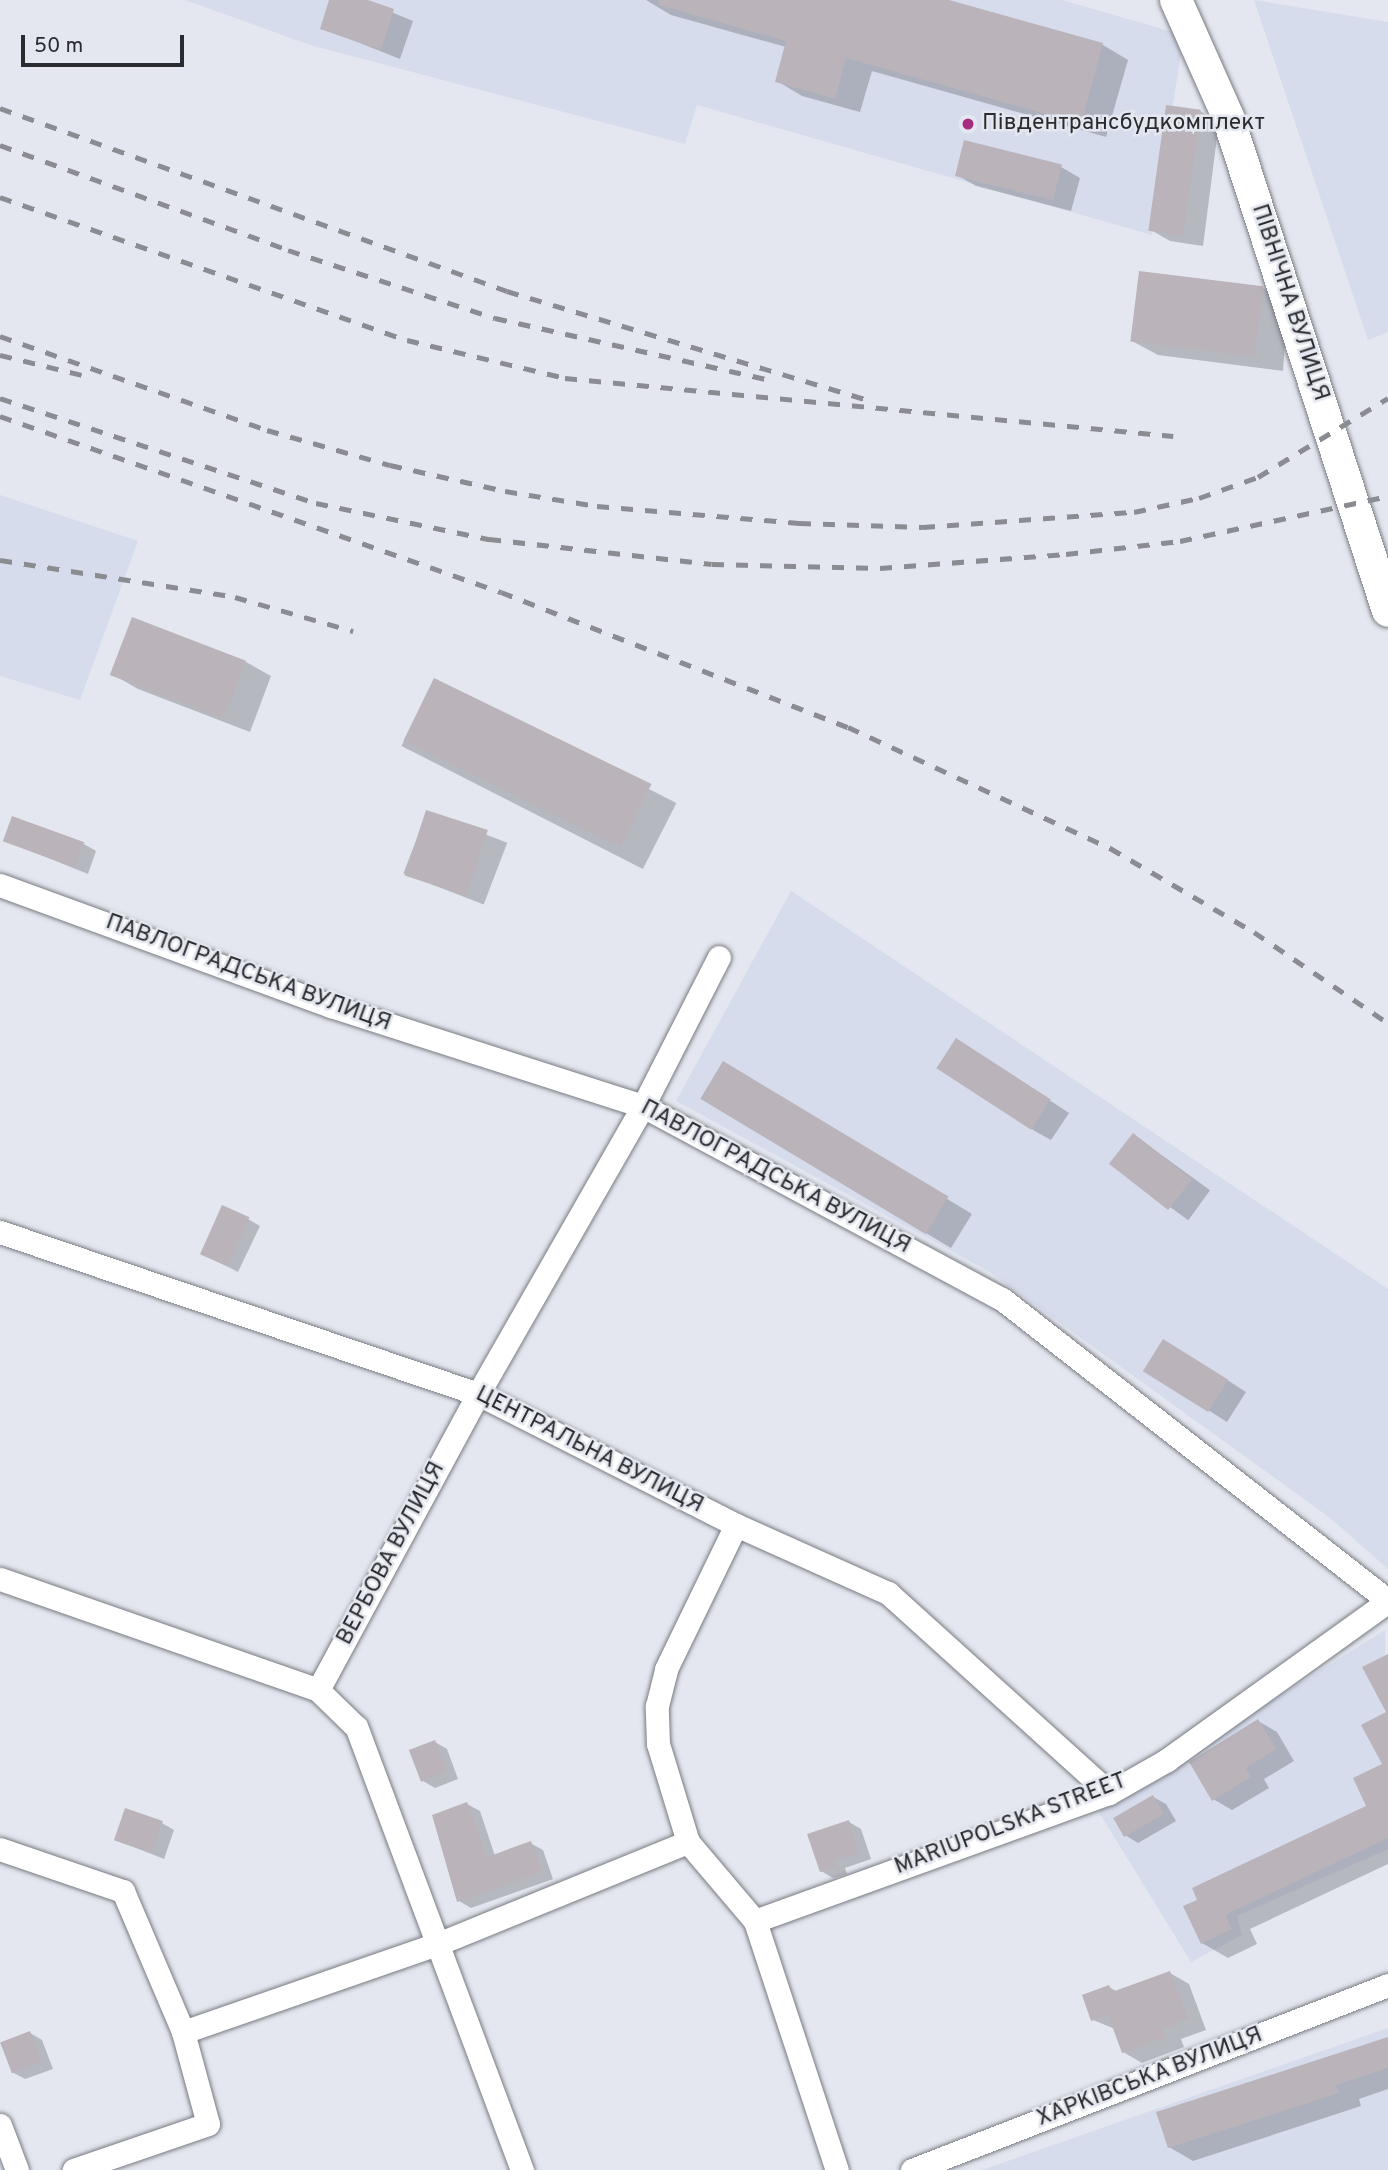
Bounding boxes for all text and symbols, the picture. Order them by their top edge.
scale bar [24,21,187,65]
text: 50 m [34,33,83,60]
place label: Південтрансбудкомплект [982,110,1265,138]
marker: Південтрансбудкомплект [960,116,976,132]
street label: ПІВНІЧНА ВУЛИЦЯ [1244,201,1334,405]
street label: ПАВЛОГРАДСЬКА ВУЛИЦЯ [101,909,395,1039]
street label: ПАВЛОГРАДСЬКА ВУЛИЦЯ [635,1095,915,1261]
street label: ЦЕНТРАЛЬНА ВУЛИЦЯ [470,1381,708,1521]
street label: ВЕРБОВА ВУЛИЦЯ [332,1457,452,1651]
street label: MARIUPOLSKA STREET [891,1768,1131,1882]
street label: ХАРКІВСЬКА ВУЛИЦЯ [1033,2022,1267,2134]

